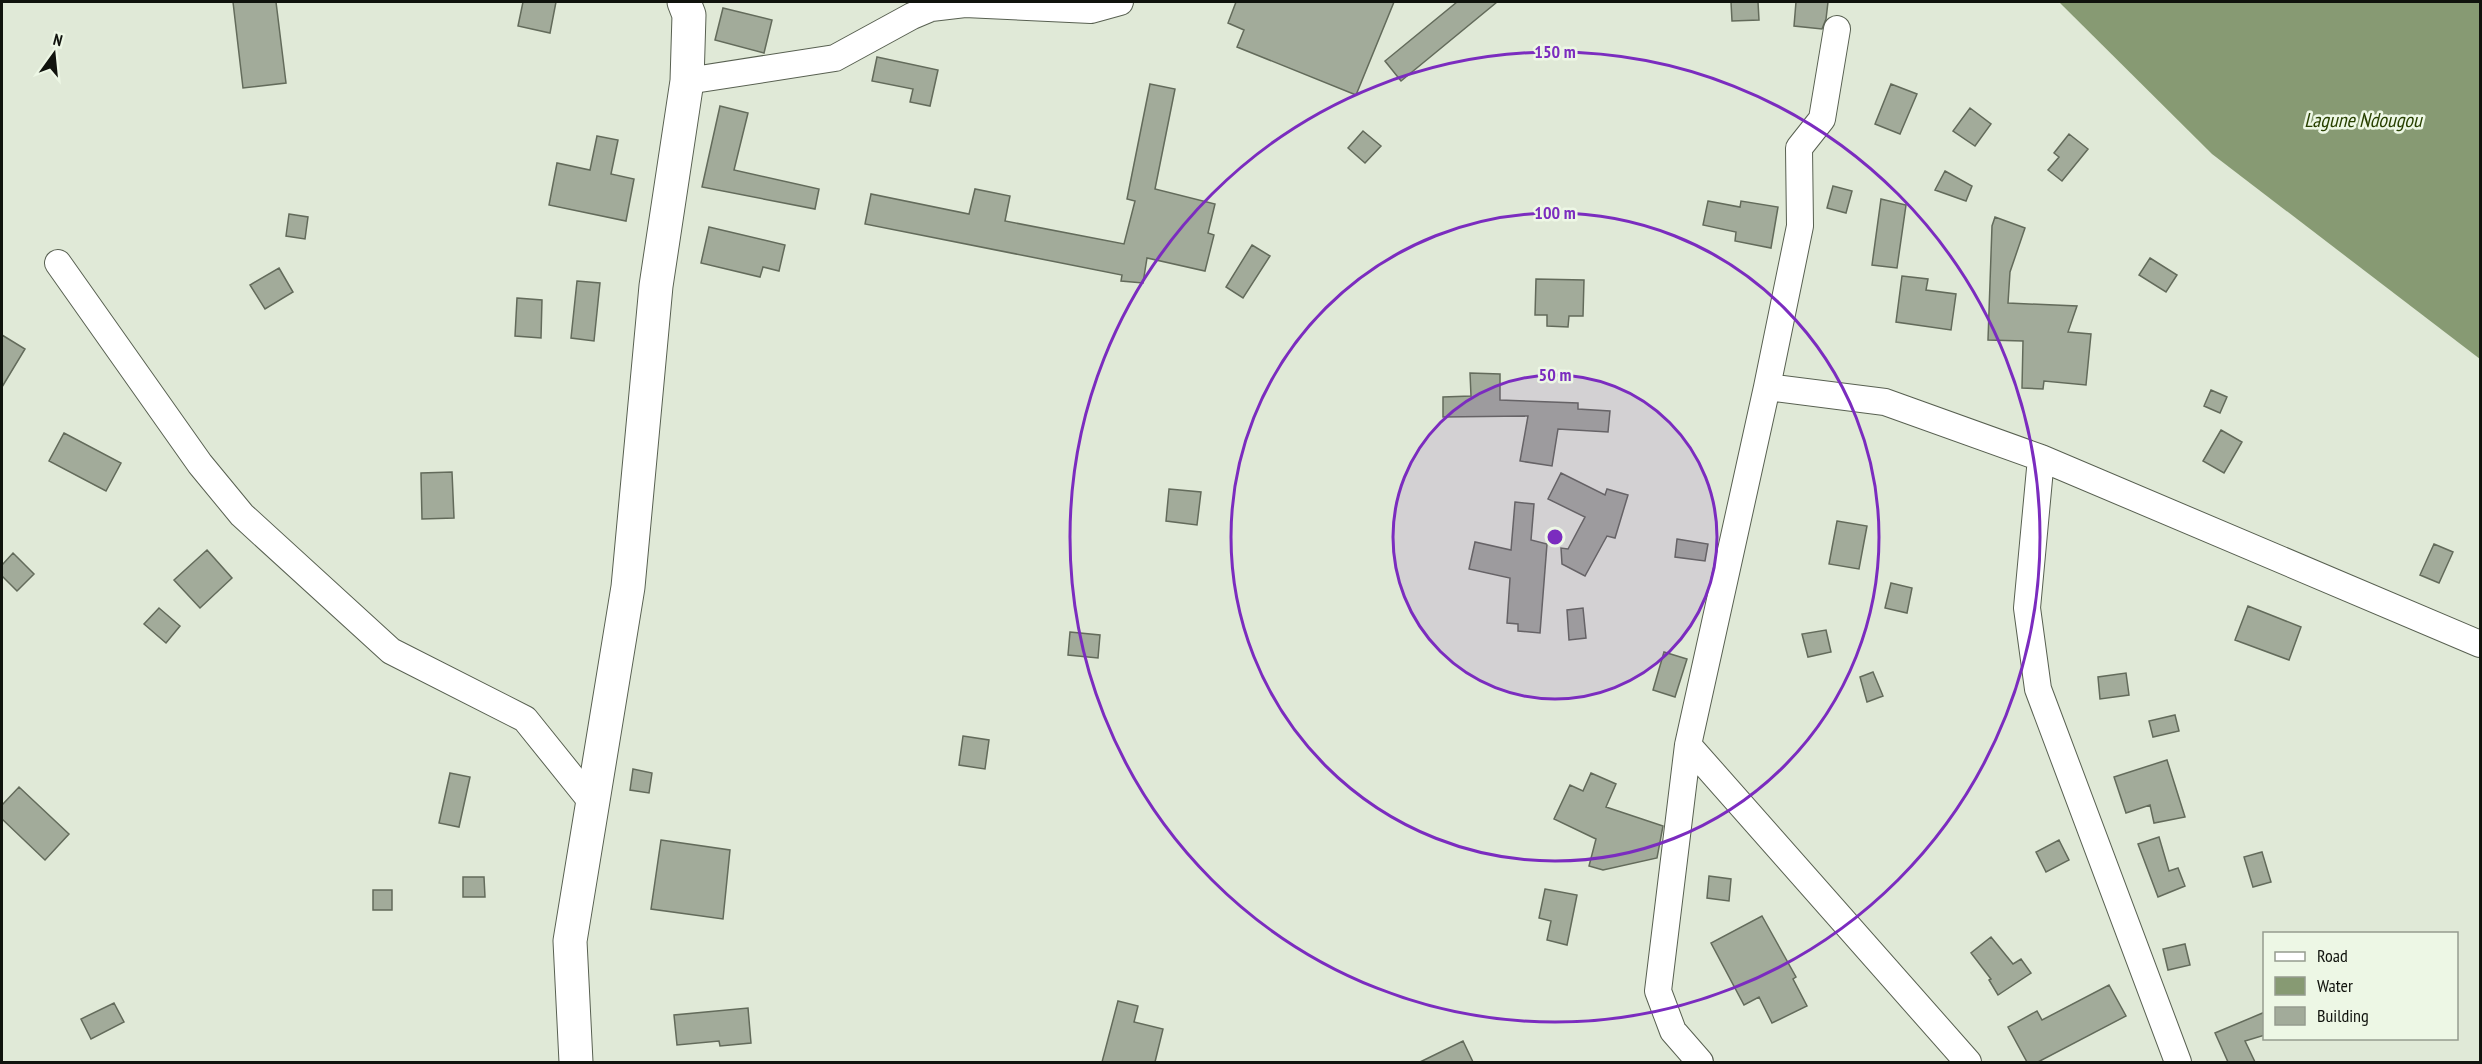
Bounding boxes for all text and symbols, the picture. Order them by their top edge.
north arrow [24,24,84,84]
text: N [51,29,65,50]
text: 150 m [1534,40,1576,63]
water label: Lagune Ndougou [2304,107,2423,133]
text: 100 m [1534,201,1576,224]
text: 50 m [1539,363,1571,386]
centre of rings [1545,527,1565,547]
legend [2263,932,2458,1040]
text: Road [2317,944,2348,967]
text: Water [2317,974,2353,997]
text: Building [2317,1004,2369,1027]

